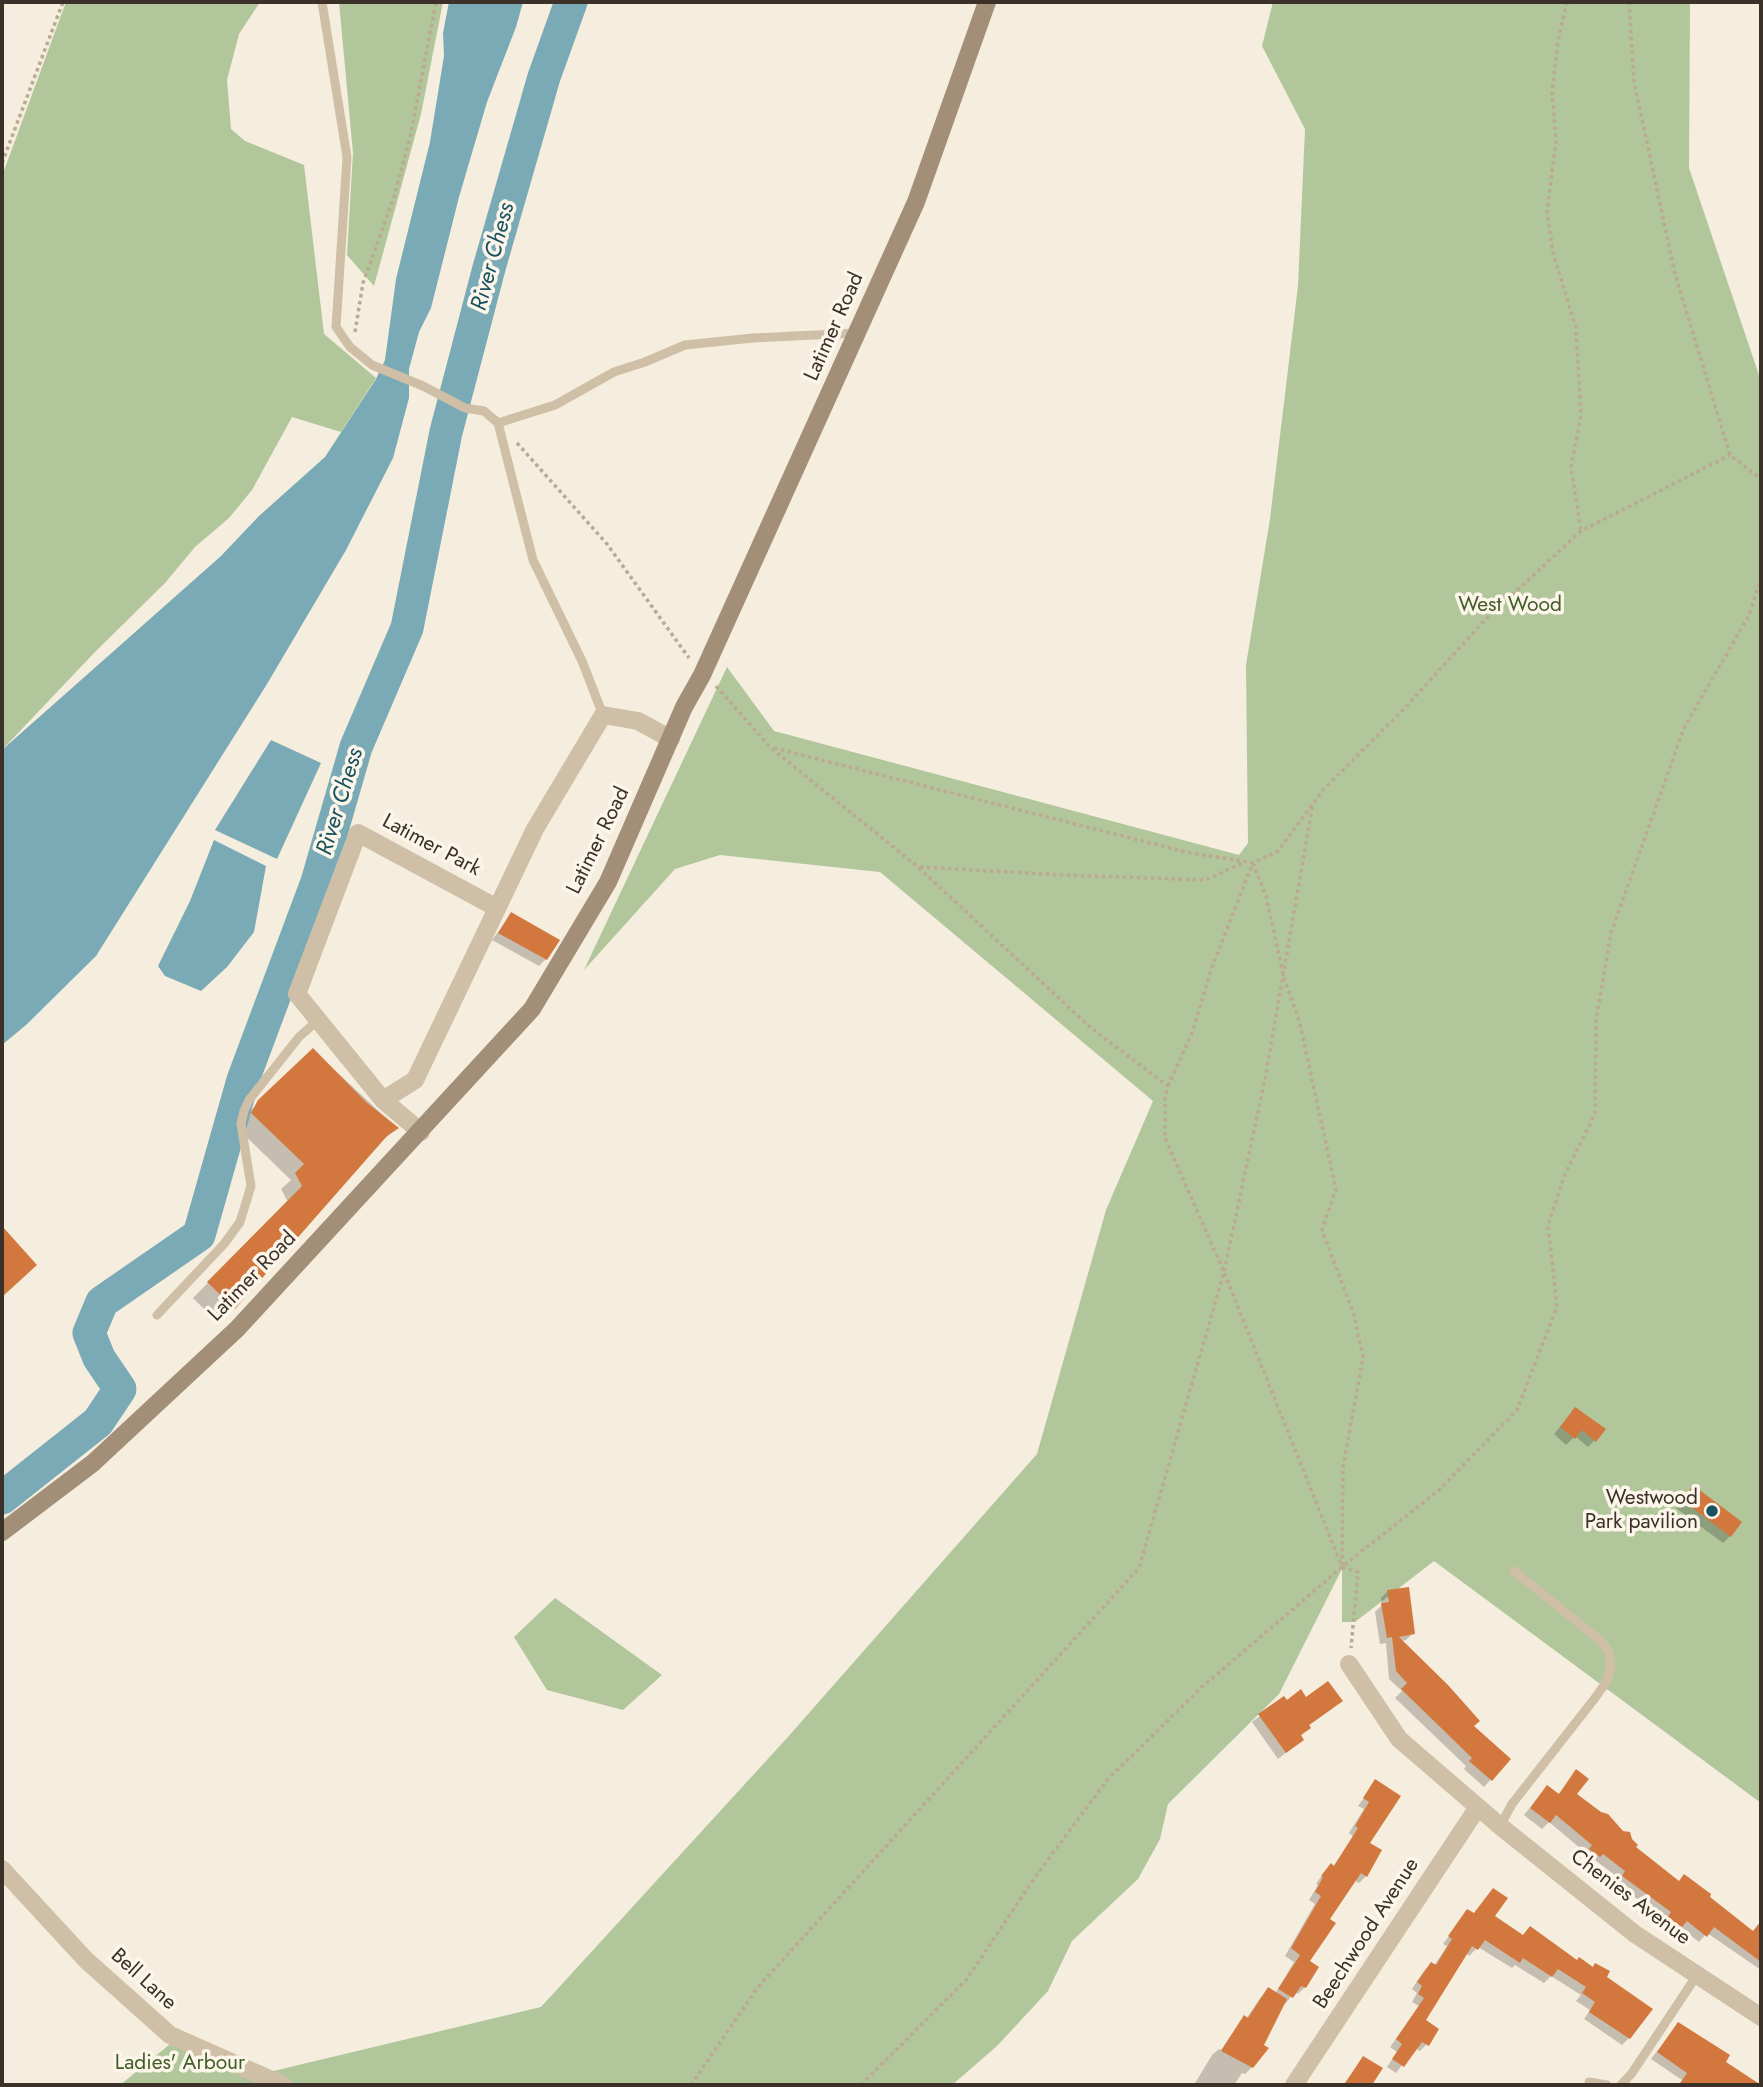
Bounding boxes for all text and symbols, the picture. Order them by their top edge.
water label: River Chess [466,200,522,314]
street label: Latimer Road [800,269,870,385]
park label: West Wood [1458,593,1562,619]
water label: River Chess [312,745,370,859]
street label: Latimer Road [562,783,636,899]
street label: Latimer Park [377,809,485,883]
street label: Latimer Road [204,1227,302,1327]
place label: Westwood Park pavilion [1585,1486,1698,1536]
marker: Westwood Park pavilion [1704,1503,1720,1519]
street label: Chenies Avenue [1565,1845,1695,1951]
street label: Beechwood Avenue [1309,1854,1425,2014]
street label: Bell Lane [105,1944,181,2016]
park label: Ladies' Arbour [115,2051,245,2077]

